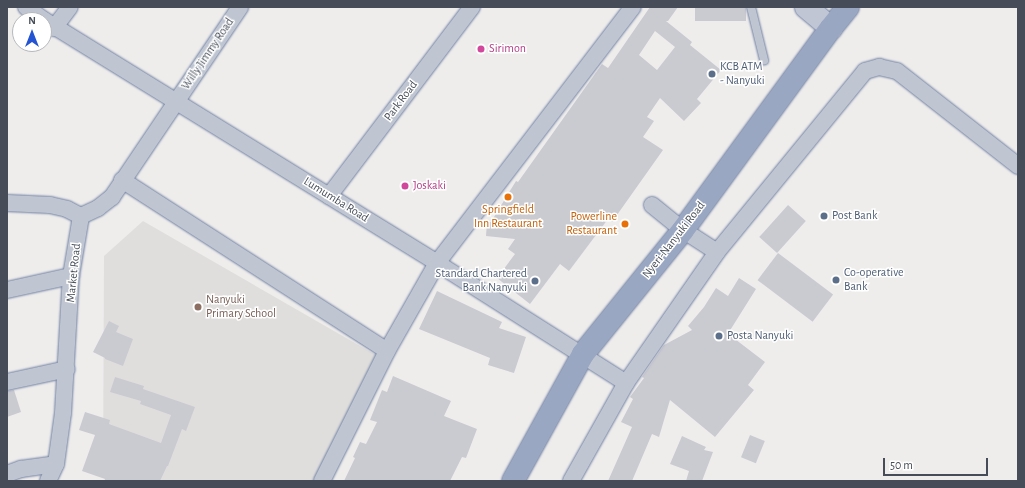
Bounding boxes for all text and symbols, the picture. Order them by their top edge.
north arrow [12,12,52,52]
text: N [28,15,36,26]
street label: Willy Jimmy Road [179,16,237,92]
place label: Sirimon [489,42,526,56]
marker: Sirimon [476,44,486,54]
place label: KCB ATM - Nanyuki [720,60,765,88]
marker: KCB ATM - Nanyuki [707,69,717,79]
street label: Park Road [381,78,421,124]
street label: Lumumba Road [301,174,371,226]
place label: Joskaki [413,179,446,193]
marker: Joskaki [400,181,410,191]
marker: Springfield Inn Restaurant [503,192,513,202]
street label: Nyeri-Nanyuki Road [640,199,708,281]
place label: Springfield Inn Restaurant [474,203,542,231]
place label: Post Bank [832,209,877,223]
place label: Powerline Restaurant [566,210,617,238]
marker: Post Bank [819,211,829,221]
marker: Powerline Restaurant [620,219,630,229]
street label: Market Road [64,243,84,303]
place label: Co-operative Bank [844,266,904,294]
place label: Standard Chartered Bank Nanyuki [436,267,527,295]
marker: Co-operative Bank [831,275,841,285]
marker: Standard Chartered Bank Nanyuki [530,276,540,286]
place label: Nanyuki Primary School [206,293,276,321]
marker: Nanyuki Primary School [193,302,203,312]
place label: Posta Nanyuki [727,329,793,343]
marker: Posta Nanyuki [714,331,724,341]
scale bar [885,450,990,476]
text: 50 m [890,459,913,471]

